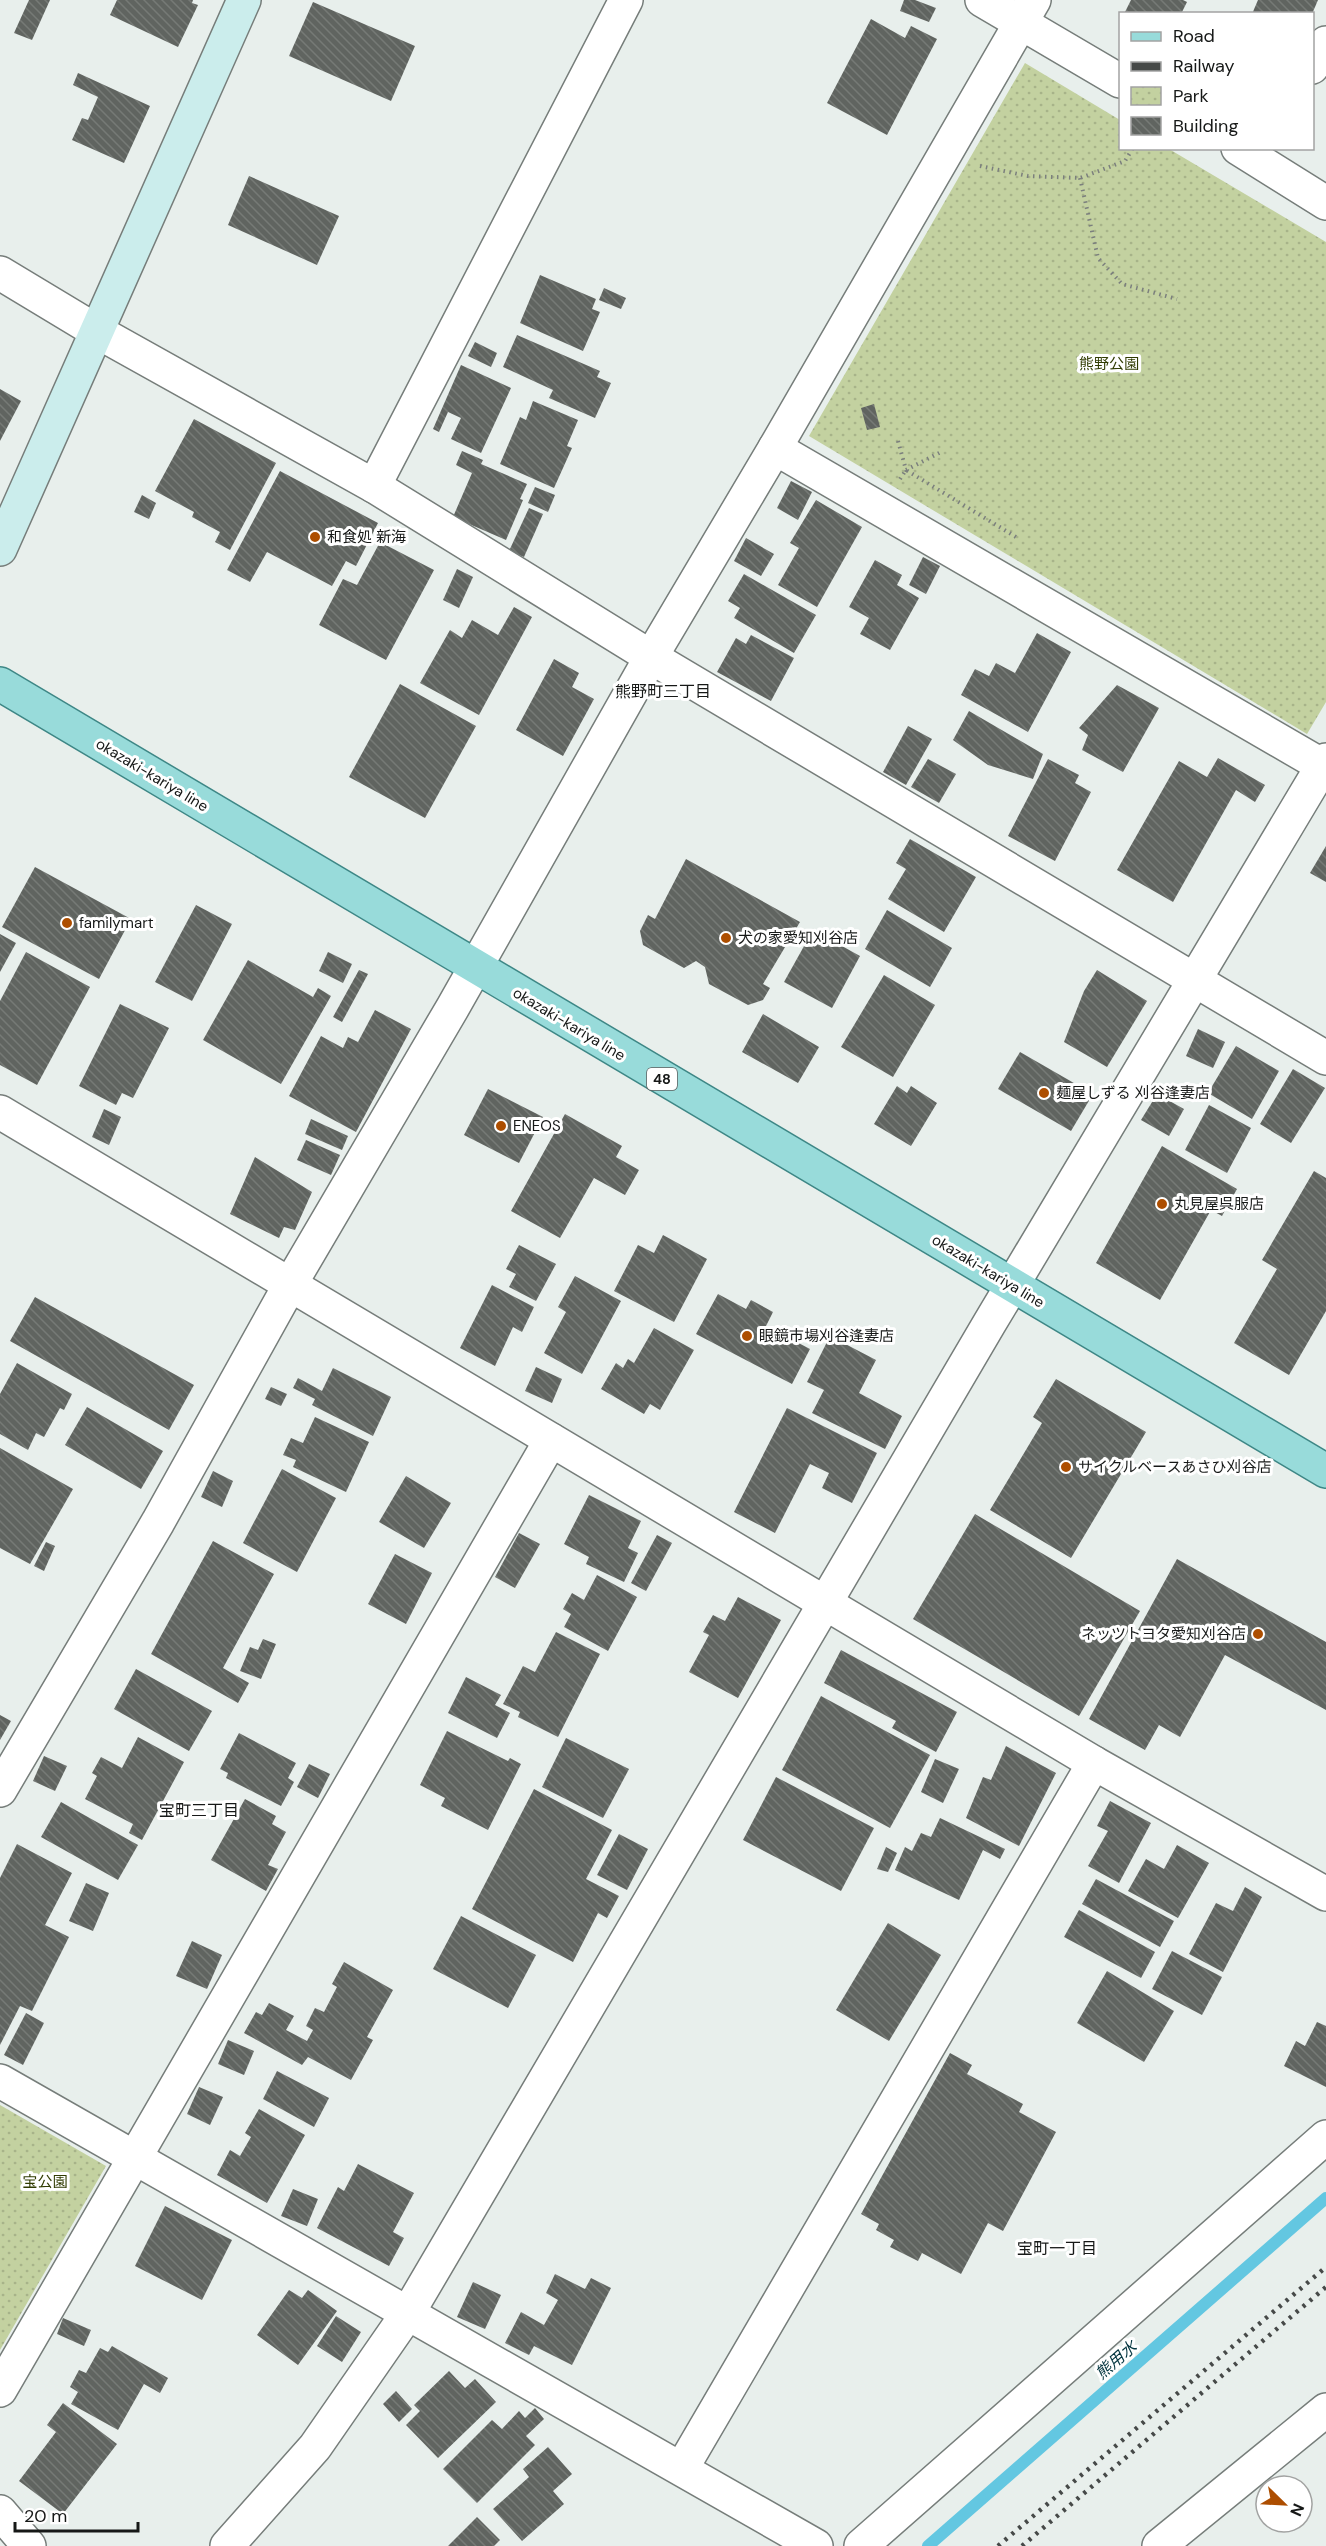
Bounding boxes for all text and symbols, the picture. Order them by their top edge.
legend [1119,12,1314,150]
text: Road [1173,24,1215,48]
text: Railway [1173,54,1235,78]
text: Park [1173,84,1209,108]
text: Building [1173,114,1238,138]
park label: 熊野公園 [1079,354,1139,374]
place label: 和食処 新海 [327,527,406,547]
marker: 和食処 新海 [308,530,322,544]
district label: 熊野町三丁目 [615,681,711,702]
street label: okazaki-kariya line [92,734,212,816]
place label: familymart [79,913,154,933]
marker: familymart [60,916,74,930]
place label: 犬の家愛知刈谷店 [738,928,858,948]
marker: 犬の家愛知刈谷店 [719,931,733,945]
street label: okazaki-kariya line [509,983,629,1065]
road number: 48 [647,1068,677,1090]
place label: 麺屋しずる 刈谷逢妻店 [1056,1083,1210,1103]
marker: 麺屋しずる 刈谷逢妻店 [1037,1086,1051,1100]
place label: ENEOS [513,1116,561,1136]
marker: ENEOS [494,1119,508,1133]
place label: 丸見屋呉服店 [1174,1194,1264,1214]
marker: 丸見屋呉服店 [1155,1197,1169,1211]
street label: okazaki-kariya line [928,1230,1048,1312]
place label: 眼鏡市場刈谷逢妻店 [759,1326,894,1346]
marker: 眼鏡市場刈谷逢妻店 [740,1329,754,1343]
place label: サイクルベースあさひ刈谷店 [1078,1457,1272,1477]
marker: サイクルベースあさひ刈谷店 [1059,1460,1073,1474]
place label: ネッツトヨタ愛知刈谷店 [1081,1624,1246,1644]
marker: ネッツトヨタ愛知刈谷店 [1251,1627,1265,1641]
district label: 宝町三丁目 [159,1800,239,1821]
park label: 宝公園 [22,2172,68,2192]
district label: 宝町一丁目 [1017,2238,1097,2259]
water label: 熊用水 [1091,2335,1143,2384]
north arrow [1254,2474,1314,2534]
scale bar [15,2495,138,2533]
text: N [1285,2500,1309,2519]
text: 20 m [24,2504,67,2528]

